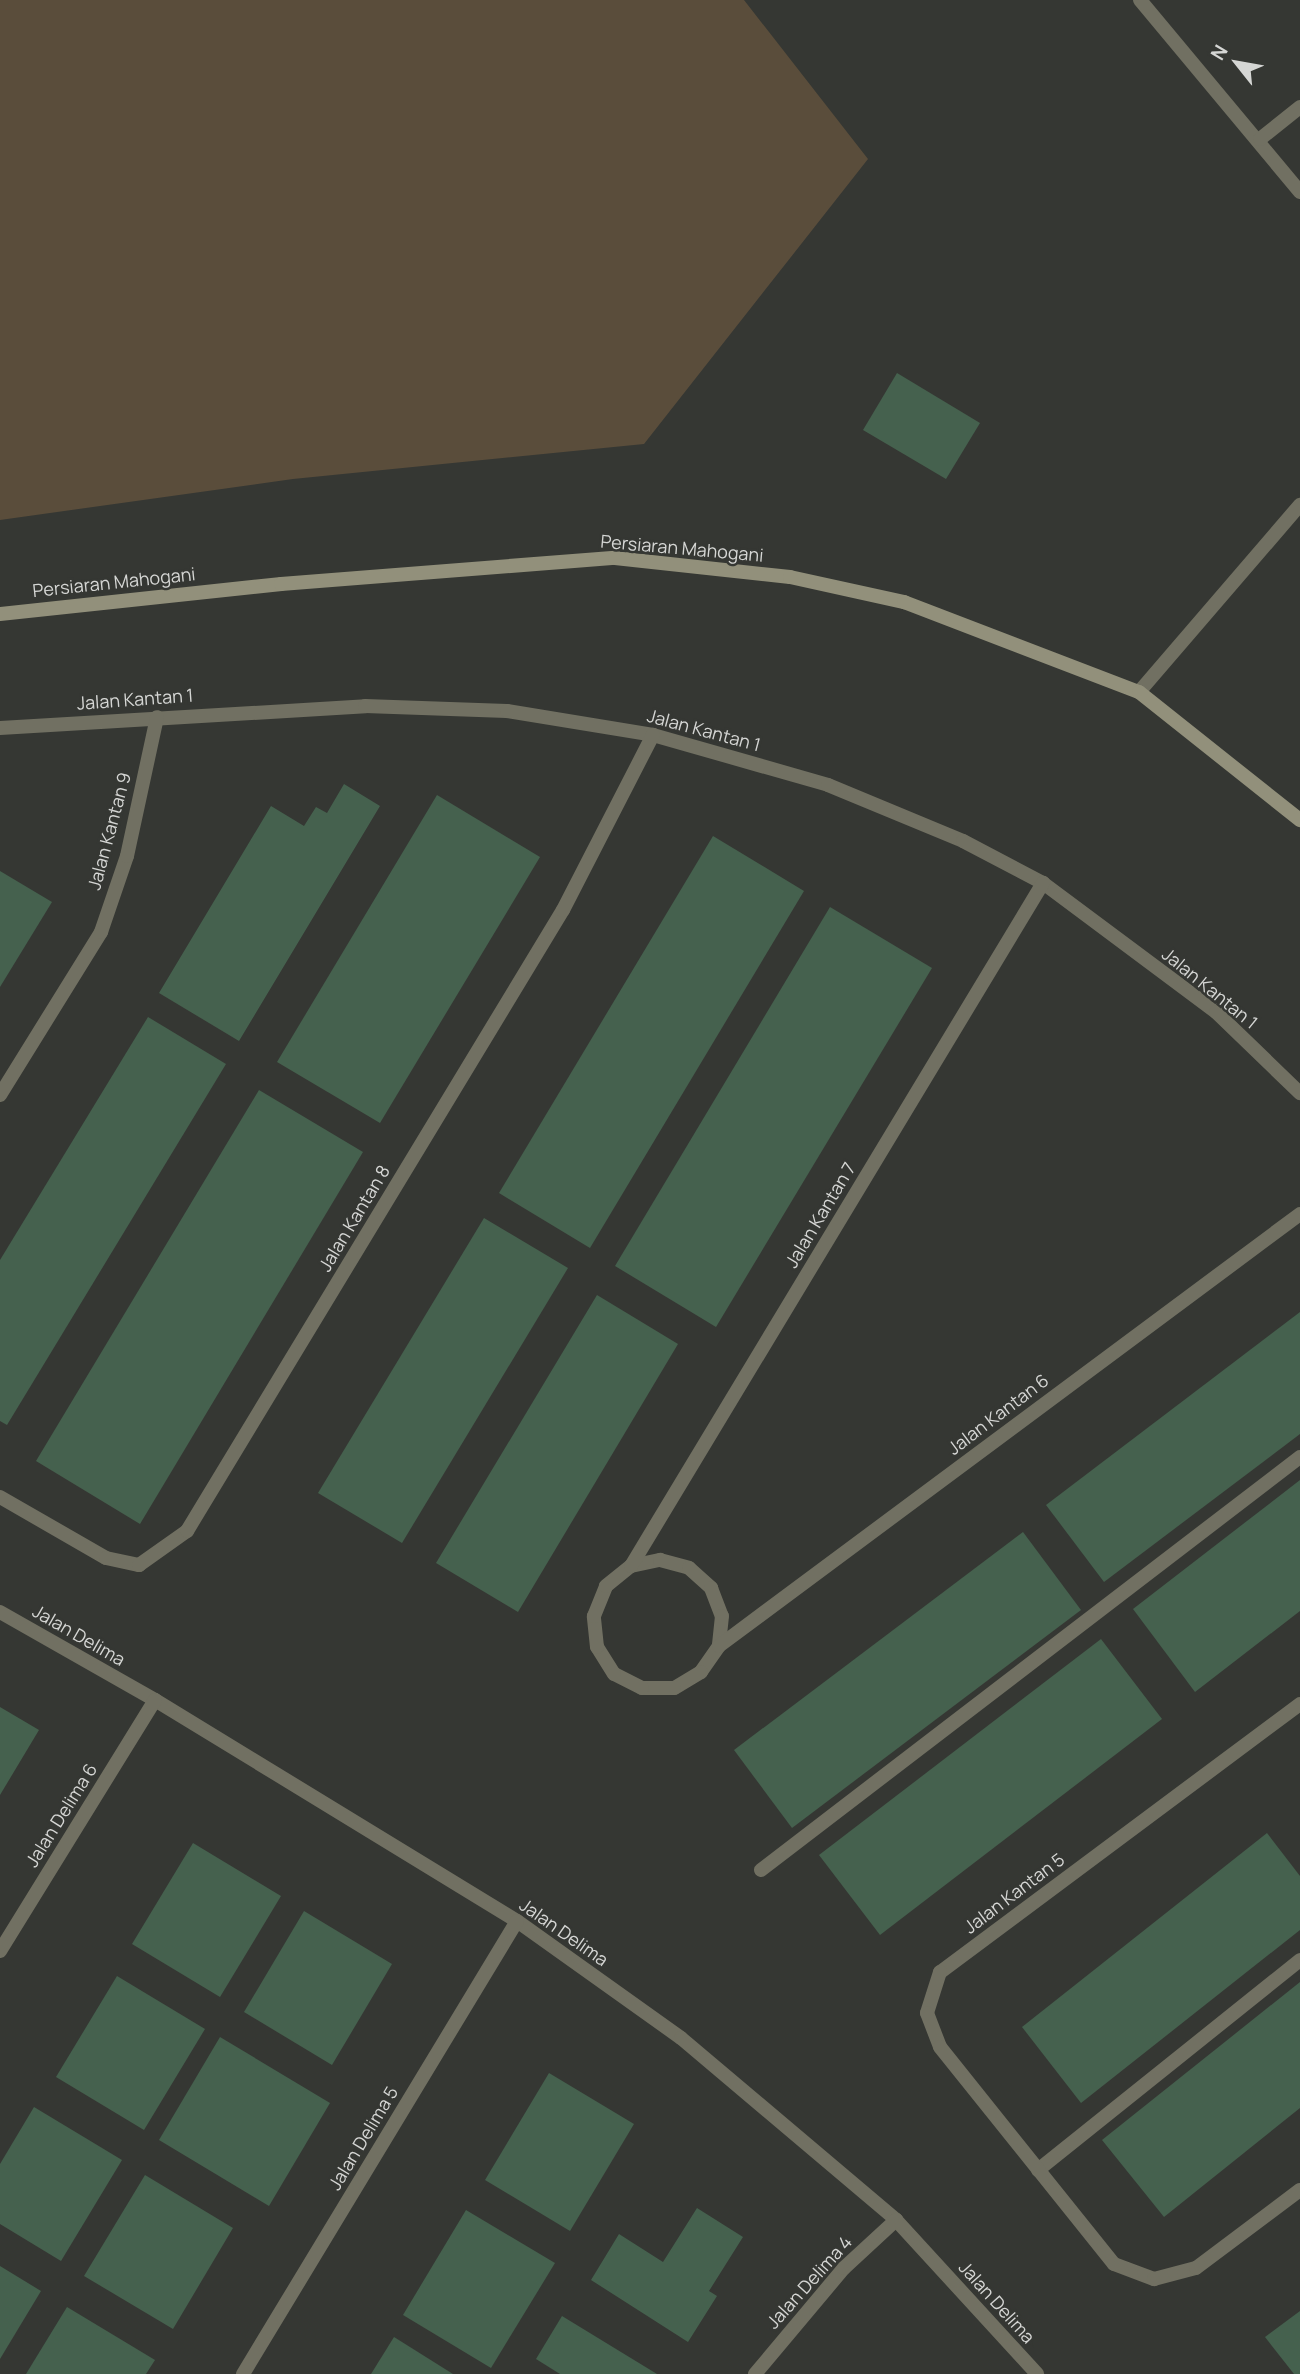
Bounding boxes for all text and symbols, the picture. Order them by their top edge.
north arrow [1202,28,1272,98]
text: N [1204,40,1234,65]
street label: Persiaran Mahogani [600,530,764,566]
street label: Persiaran Mahogani [32,563,196,601]
street label: Jalan Kantan 1 [76,684,194,714]
street label: Jalan Kantan 1 [645,704,763,756]
street label: Jalan Kantan 9 [83,770,135,892]
street label: Jalan Kantan 1 [1158,943,1262,1033]
street label: Jalan Kantan 7 [780,1159,860,1271]
street label: Jalan Kantan 8 [314,1161,394,1275]
street label: Jalan Kantan 6 [943,1369,1053,1459]
street label: Jalan Delima [29,1600,129,1670]
street label: Jalan Delima 6 [21,1759,101,1871]
street label: Jalan Kantan 5 [960,1848,1068,1938]
street label: Jalan Delima [516,1894,612,1970]
street label: Jalan Delima 5 [324,2082,402,2194]
street label: Jalan Delima 4 [762,2231,856,2333]
street label: Jalan Delima [954,2256,1040,2348]

